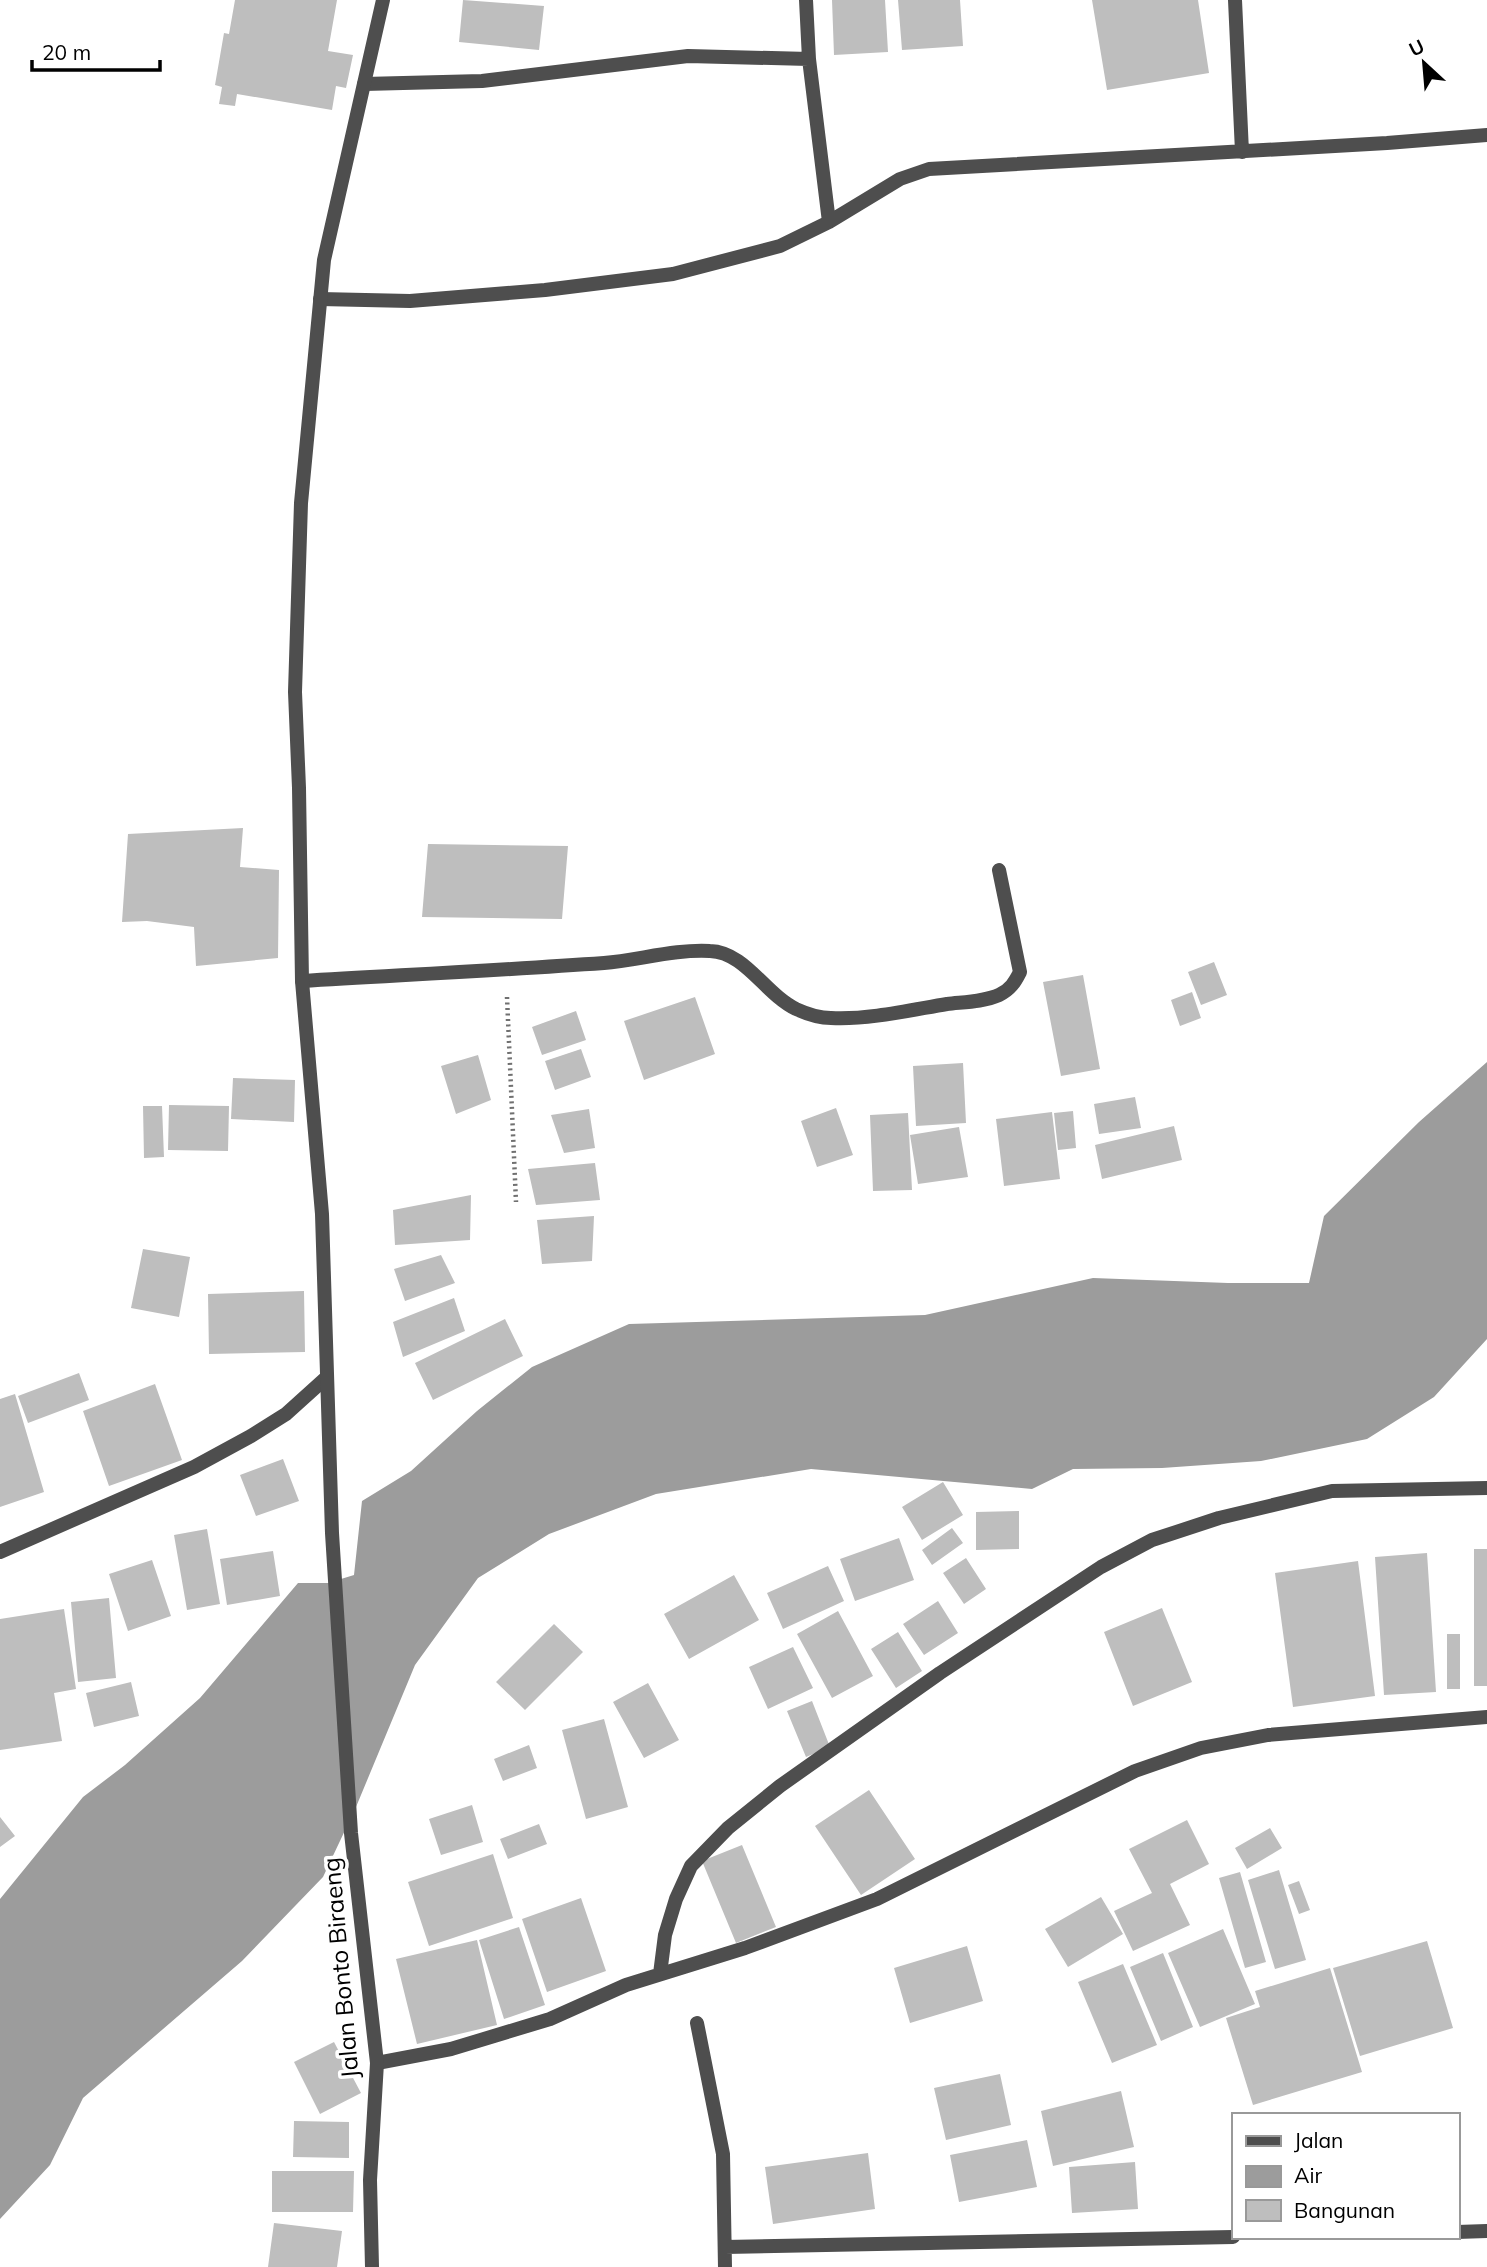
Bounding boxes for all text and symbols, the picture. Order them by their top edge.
scale bar [32,28,159,72]
north arrow [1389,28,1459,98]
text: U [1405,34,1428,62]
text: 20 m [42,39,91,65]
street label: Jalan Bonto Biraeng [315,1856,365,2080]
legend [1232,2113,1459,2239]
text: Jalan [1294,2127,1343,2153]
text: Air [1294,2162,1322,2188]
text: Bangunan [1294,2197,1395,2223]

